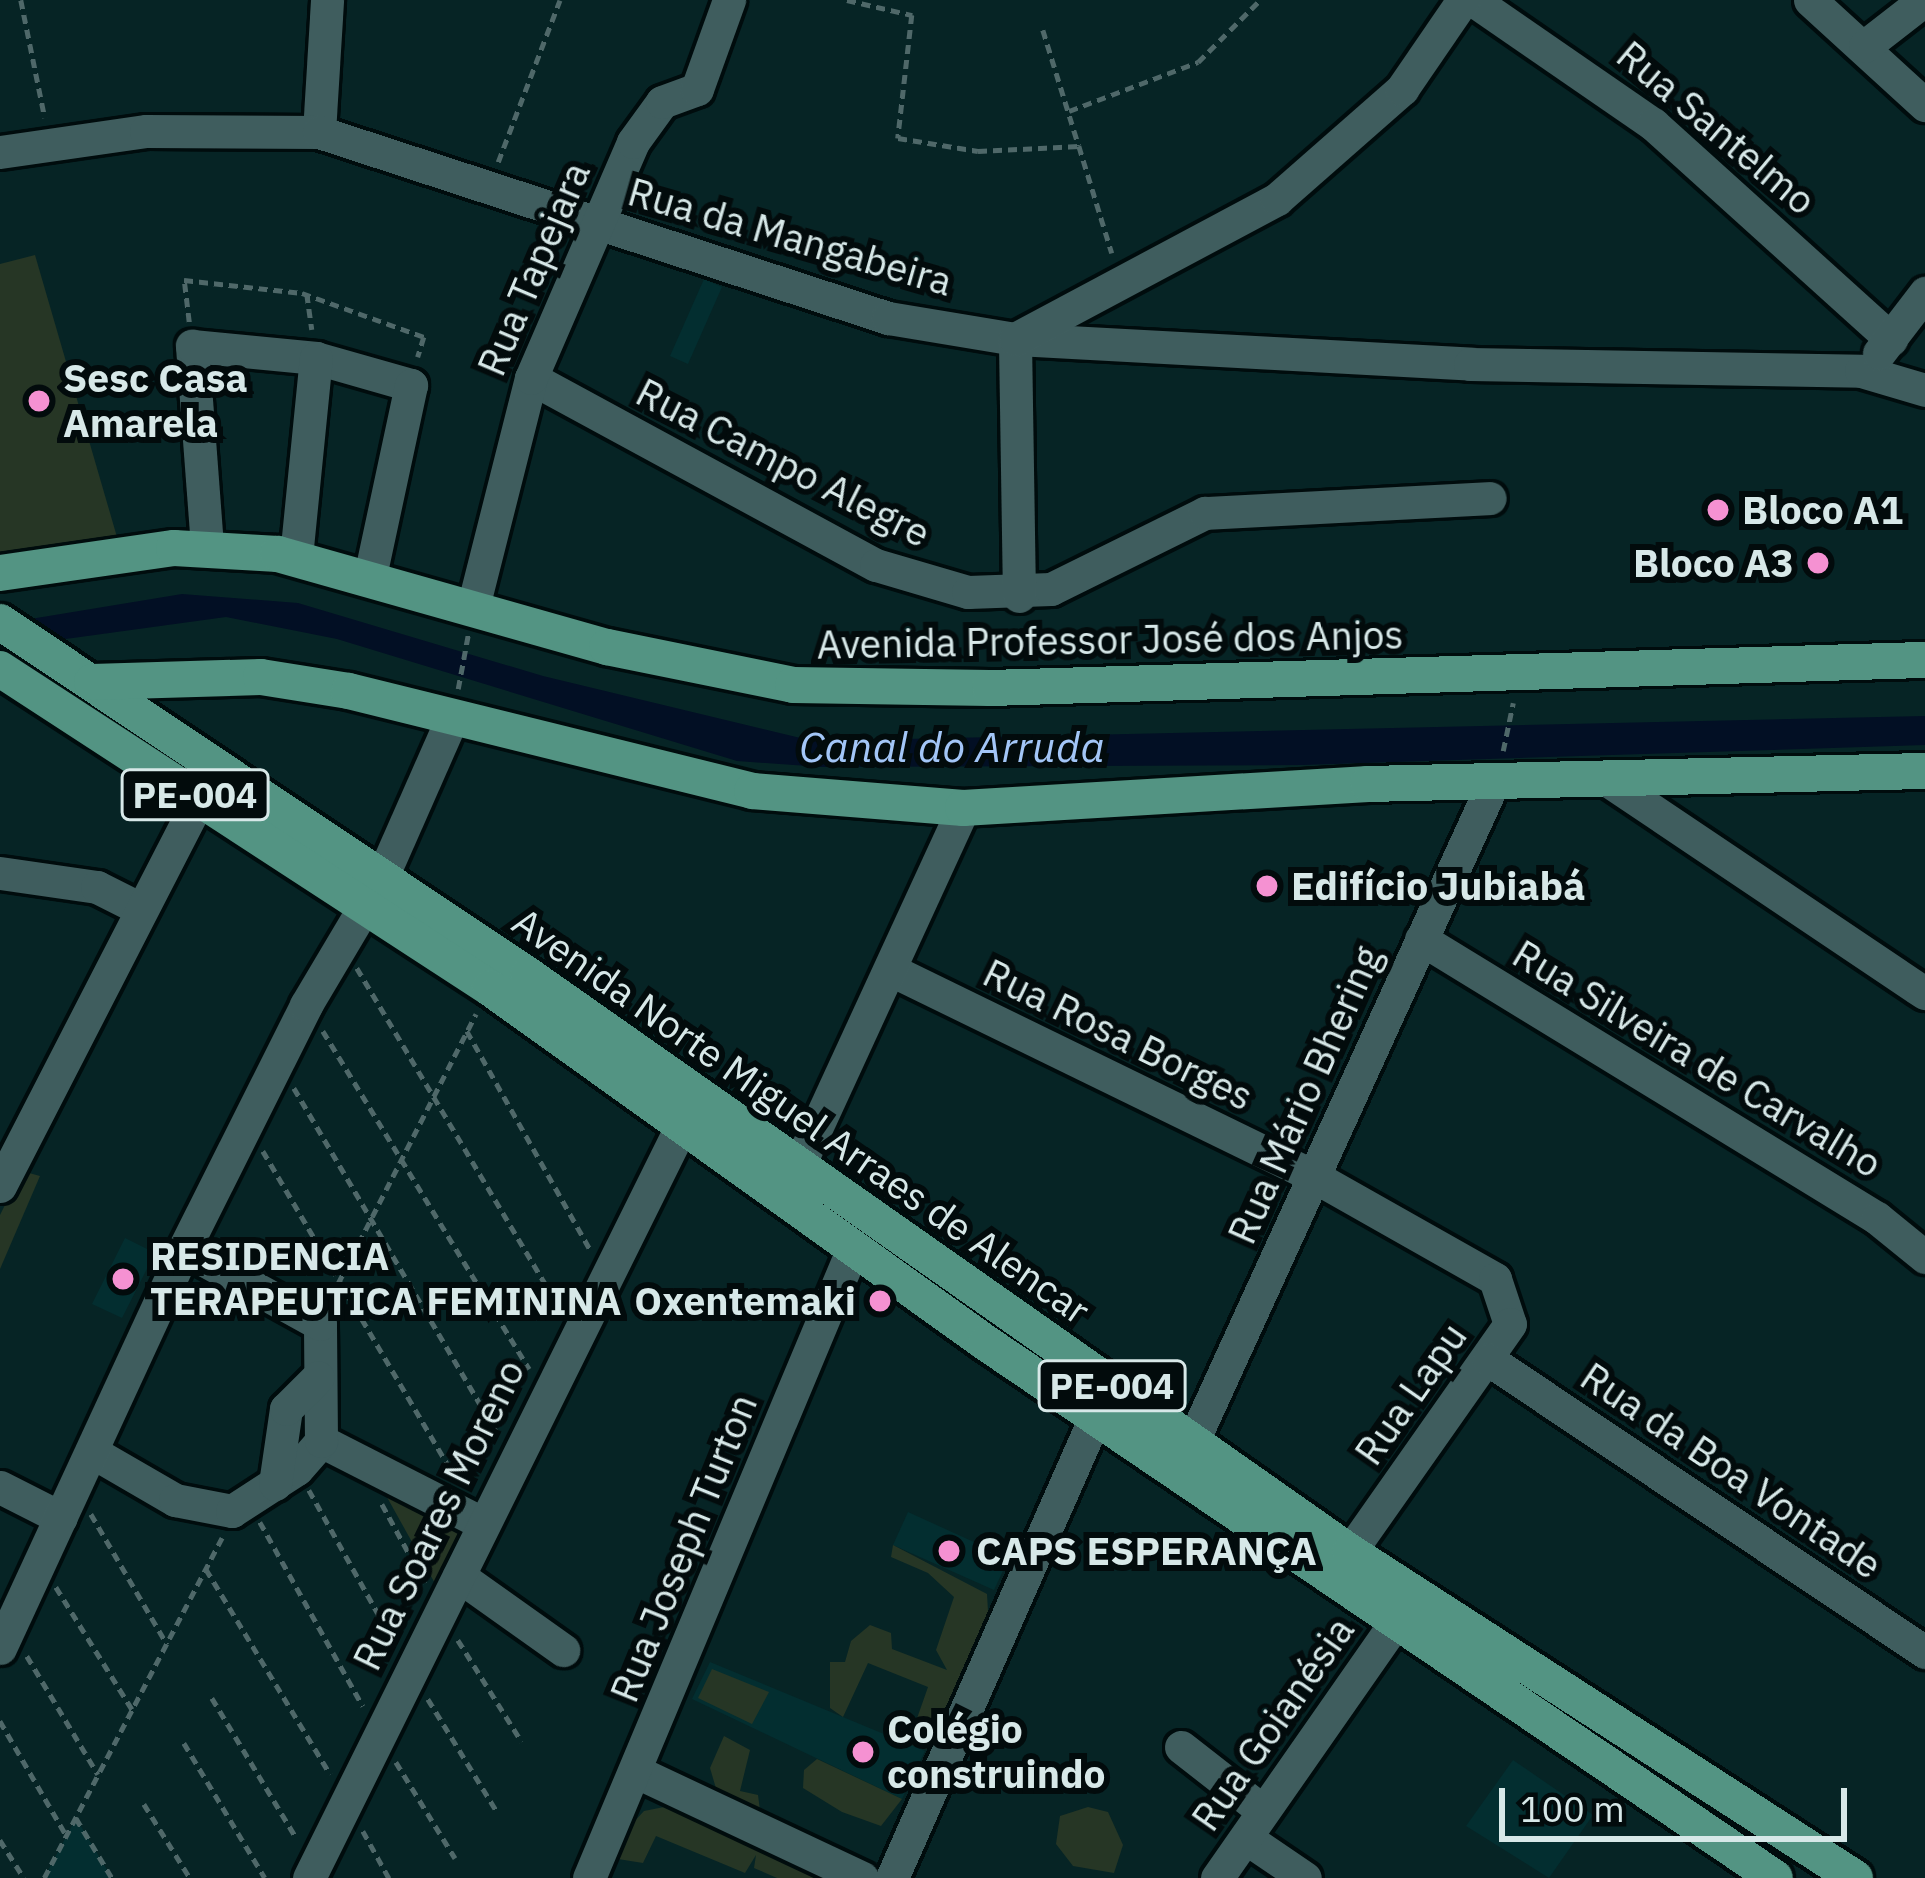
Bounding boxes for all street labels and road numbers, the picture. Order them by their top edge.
street label: Rua Santelmo [1607,32,1825,224]
street label: Rua Tapejara [468,155,600,383]
street label: Rua da Mangabeira [623,168,957,306]
street label: Rua Campo Alegre [628,369,938,557]
street label: Avenida Professor José dos Anjos [816,611,1404,669]
road number: PE-004 [120,765,270,825]
street label: Avenida Norte Miguel Arraes de Alencar [504,898,1098,1334]
street label: Rua Silveira de Carvalho [1504,930,1890,1188]
street label: Rua Mário Bhering [1218,939,1392,1251]
street label: Rua Rosa Borges [976,950,1260,1120]
street label: Rua Lapu [1345,1314,1477,1474]
street label: Rua Soares Moreno [344,1352,534,1678]
street label: Rua da Boa Vontade [1572,1353,1890,1589]
road number: PE-004 [1037,1356,1187,1416]
street label: Rua Joseph Turton [601,1387,767,1709]
street label: Rua Goianésia [1182,1608,1364,1840]

